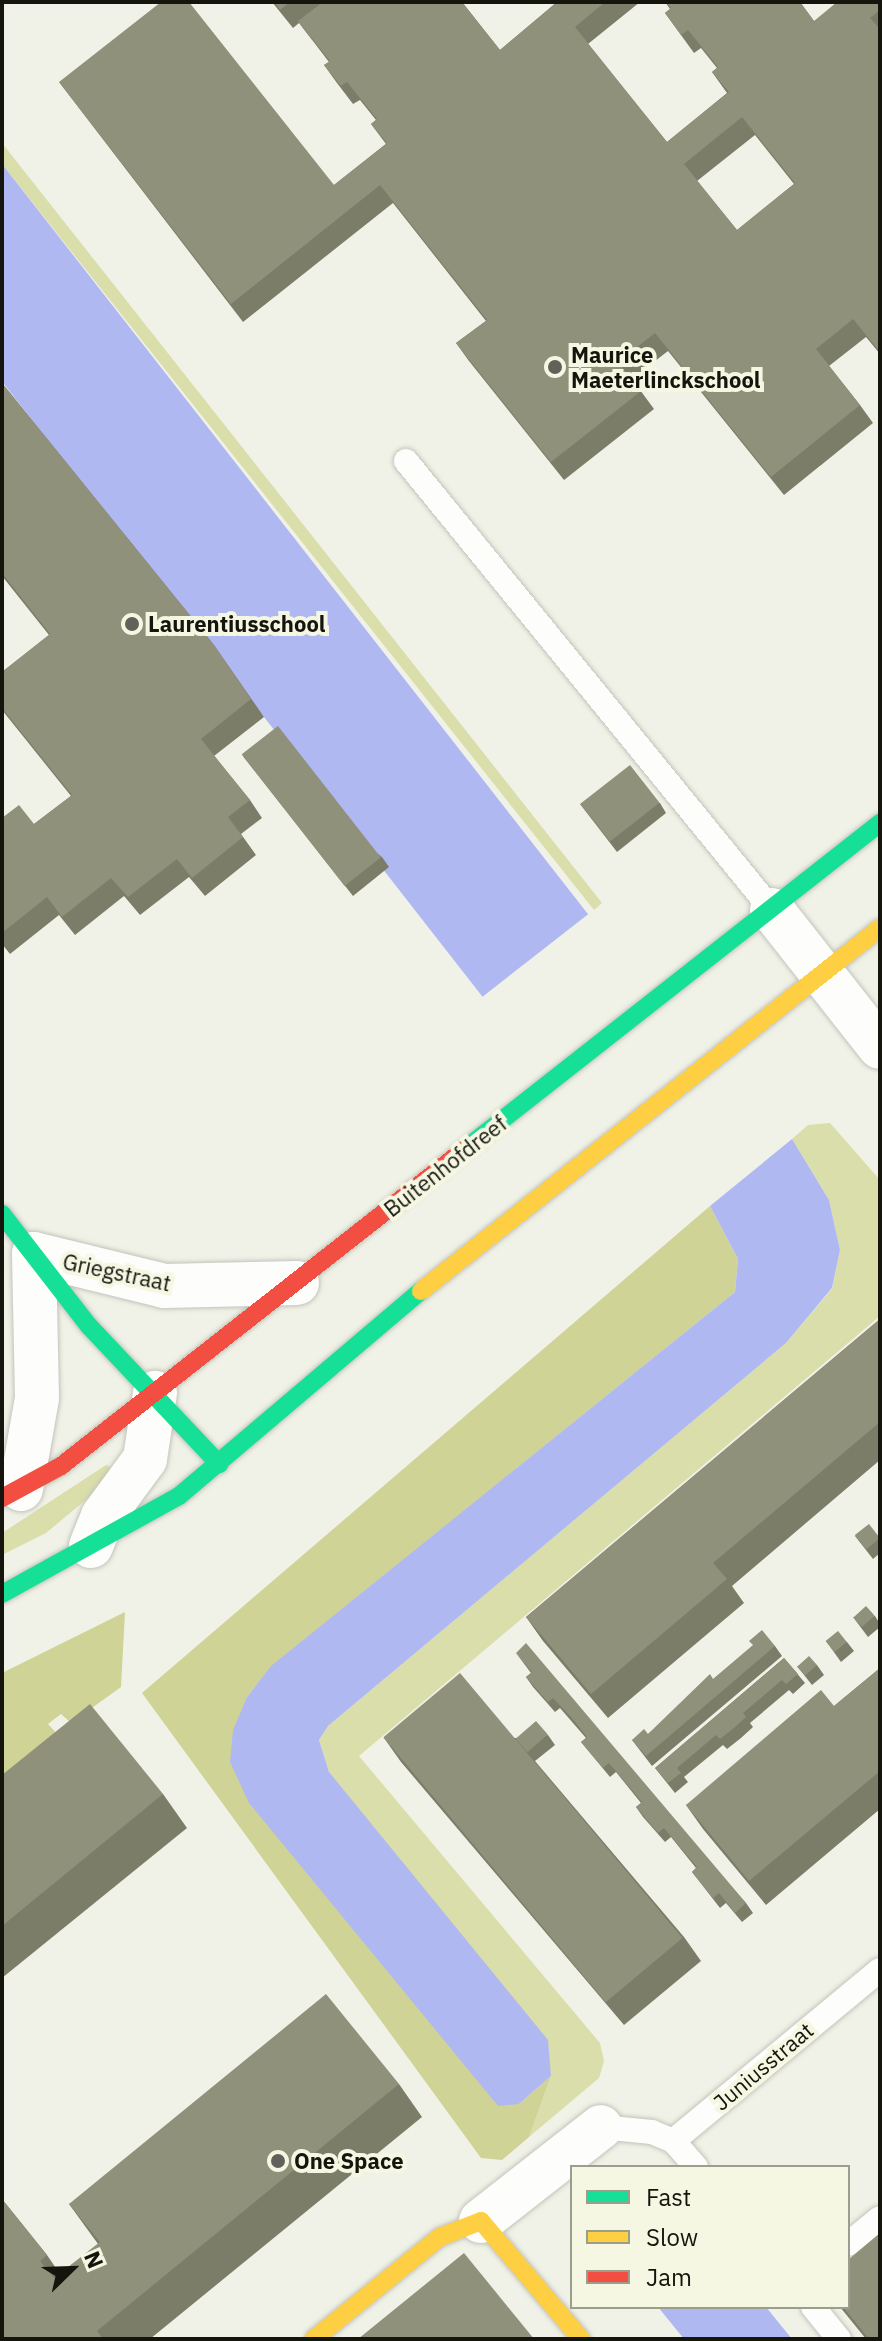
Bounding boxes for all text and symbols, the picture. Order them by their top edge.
place label: Maurice Maeterlinckschool [571,341,760,392]
marker: Maurice Maeterlinckschool [546,358,564,376]
place label: Laurentiusschool [148,611,325,637]
marker: Laurentiusschool [123,615,141,633]
street label: Buitenhofdreef [378,1110,512,1222]
street label: Griegstraat [60,1248,174,1296]
street label: Juniusstraat [708,2017,818,2115]
place label: One Space [294,2148,404,2174]
marker: One Space [269,2152,287,2170]
legend [570,2165,850,2309]
text: Fast [646,2181,691,2213]
text: Slow [646,2221,698,2253]
north arrow [32,2229,112,2309]
text: N [78,2246,111,2272]
text: Jam [646,2261,692,2293]

